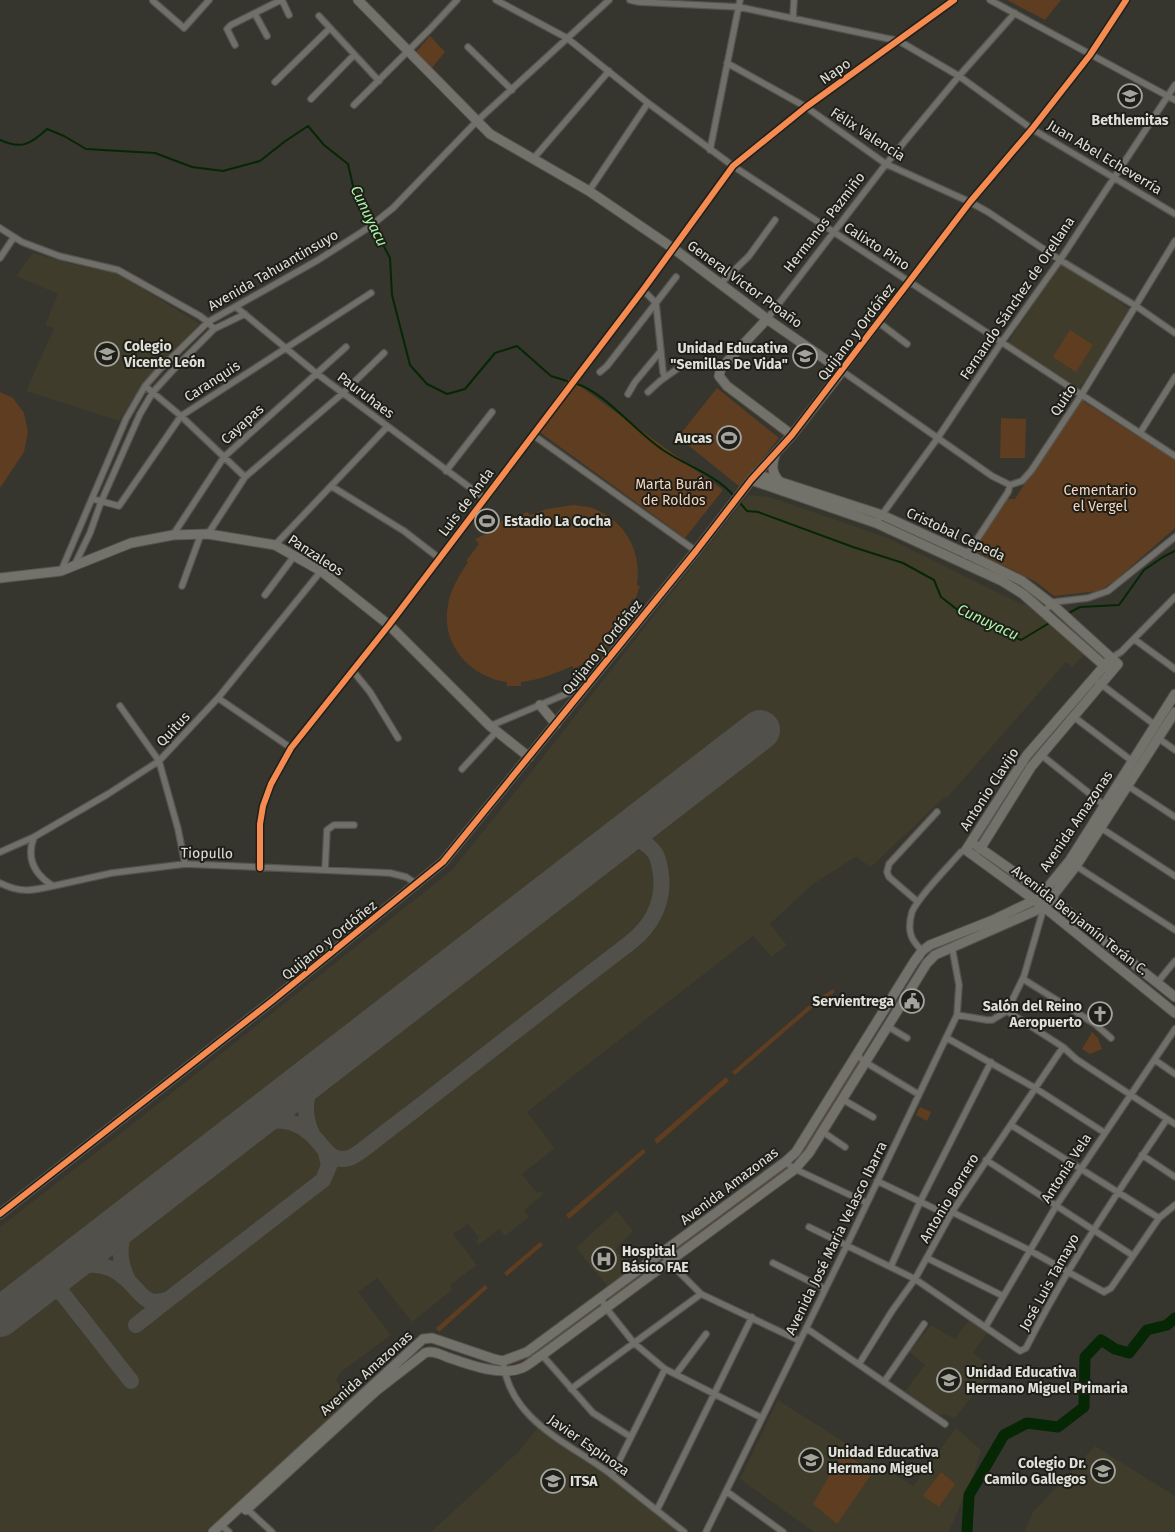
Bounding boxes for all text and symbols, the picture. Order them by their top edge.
street label: Napo [817,55,854,88]
school or university icon: Bethlemitas [1117,83,1143,109]
street label: Félix Valencia [827,104,908,165]
place label: Bethlemitas [1092,112,1169,129]
street label: Juan Abel Echeverría [1045,117,1165,198]
street label: Hermanos Pazmiño [780,169,869,276]
water label: Cunuyacu [347,183,391,249]
street label: Fernando Sánchez de Orellana [956,214,1078,383]
street label: Calixto Pino [841,219,913,274]
street label: Avenida Tahuantinsuyo [205,226,341,315]
street label: General Victor Proaño [684,237,805,332]
street label: Quijano y Ordóñez [814,280,898,384]
place label: Colegio Vicente León [123,338,205,371]
place label: Unidad Educativa "Semillas De Vida" [670,340,788,373]
school or university icon: Colegio Vicente León [94,341,120,367]
school or university icon: Unidad Educativa "Semillas De Vida" [792,343,818,369]
street label: Caranquis [181,357,244,406]
street label: Pauruhaes [334,369,398,423]
street label: Quito [1047,381,1080,419]
street label: Cayapas [217,400,268,448]
sports icon: Aucas [716,425,742,451]
place label: Aucas [674,430,712,447]
street label: Luis de Anda [435,465,498,540]
park label: Marta Burán de Roldos [635,476,713,509]
park label: Cementario el Vergel [1063,482,1137,515]
street label: Cristobal Cepeda [904,504,1008,565]
sports icon: Estadio La Cocha [474,508,500,534]
place label: Estadio La Cocha [504,513,612,530]
street label: Panzaleos [285,531,347,580]
street label: Quijano y Ordóñez [559,596,646,698]
water label: Cunuyacu [955,600,1021,644]
street label: Quitus [153,708,194,750]
street label: Antonio Clavijo [956,745,1023,834]
street label: Avenida Amazonas [1036,767,1117,875]
street label: Tiopullo [181,845,233,862]
street label: Avenida Benjamín Terán C. [1008,862,1151,979]
street label: Quijano y Ordóñez [278,897,380,984]
public building icon: Servientrega [899,988,925,1014]
place label: Servientrega [812,993,894,1010]
place label: Salón del Reino Aeropuerto [983,998,1082,1031]
church icon: Salón del Reino Aeropuerto [1087,1001,1113,1027]
street label: Antonia Vela [1038,1130,1095,1206]
street label: Avenida José Maria Velasco Ibarra [782,1139,891,1338]
street label: Avenida Amazonas [677,1144,782,1229]
street label: Antonio Borrero [916,1151,983,1246]
street label: José Luis Tamayo [1016,1231,1083,1334]
place label: Hospital Básico FAE [622,1243,689,1276]
hospital icon: Hospital Básico FAE [591,1246,617,1272]
street label: Avenida Amazonas [317,1327,416,1419]
place label: Unidad Educativa Hermano Miguel Primaria [966,1364,1128,1397]
school or university icon: Unidad Educativa Hermano Miguel Primaria [936,1367,962,1393]
street label: Javier Espinoza [545,1411,633,1480]
place label: Unidad Educativa Hermano Miguel [828,1444,939,1477]
school or university icon: Unidad Educativa Hermano Miguel [798,1447,824,1473]
place label: Colegio Dr. Camilo Gallegos [984,1455,1086,1488]
school or university icon: Colegio Dr. Camilo Gallegos [1090,1458,1116,1484]
school or university icon: ITSA [540,1468,566,1494]
place label: ITSA [570,1473,598,1490]

